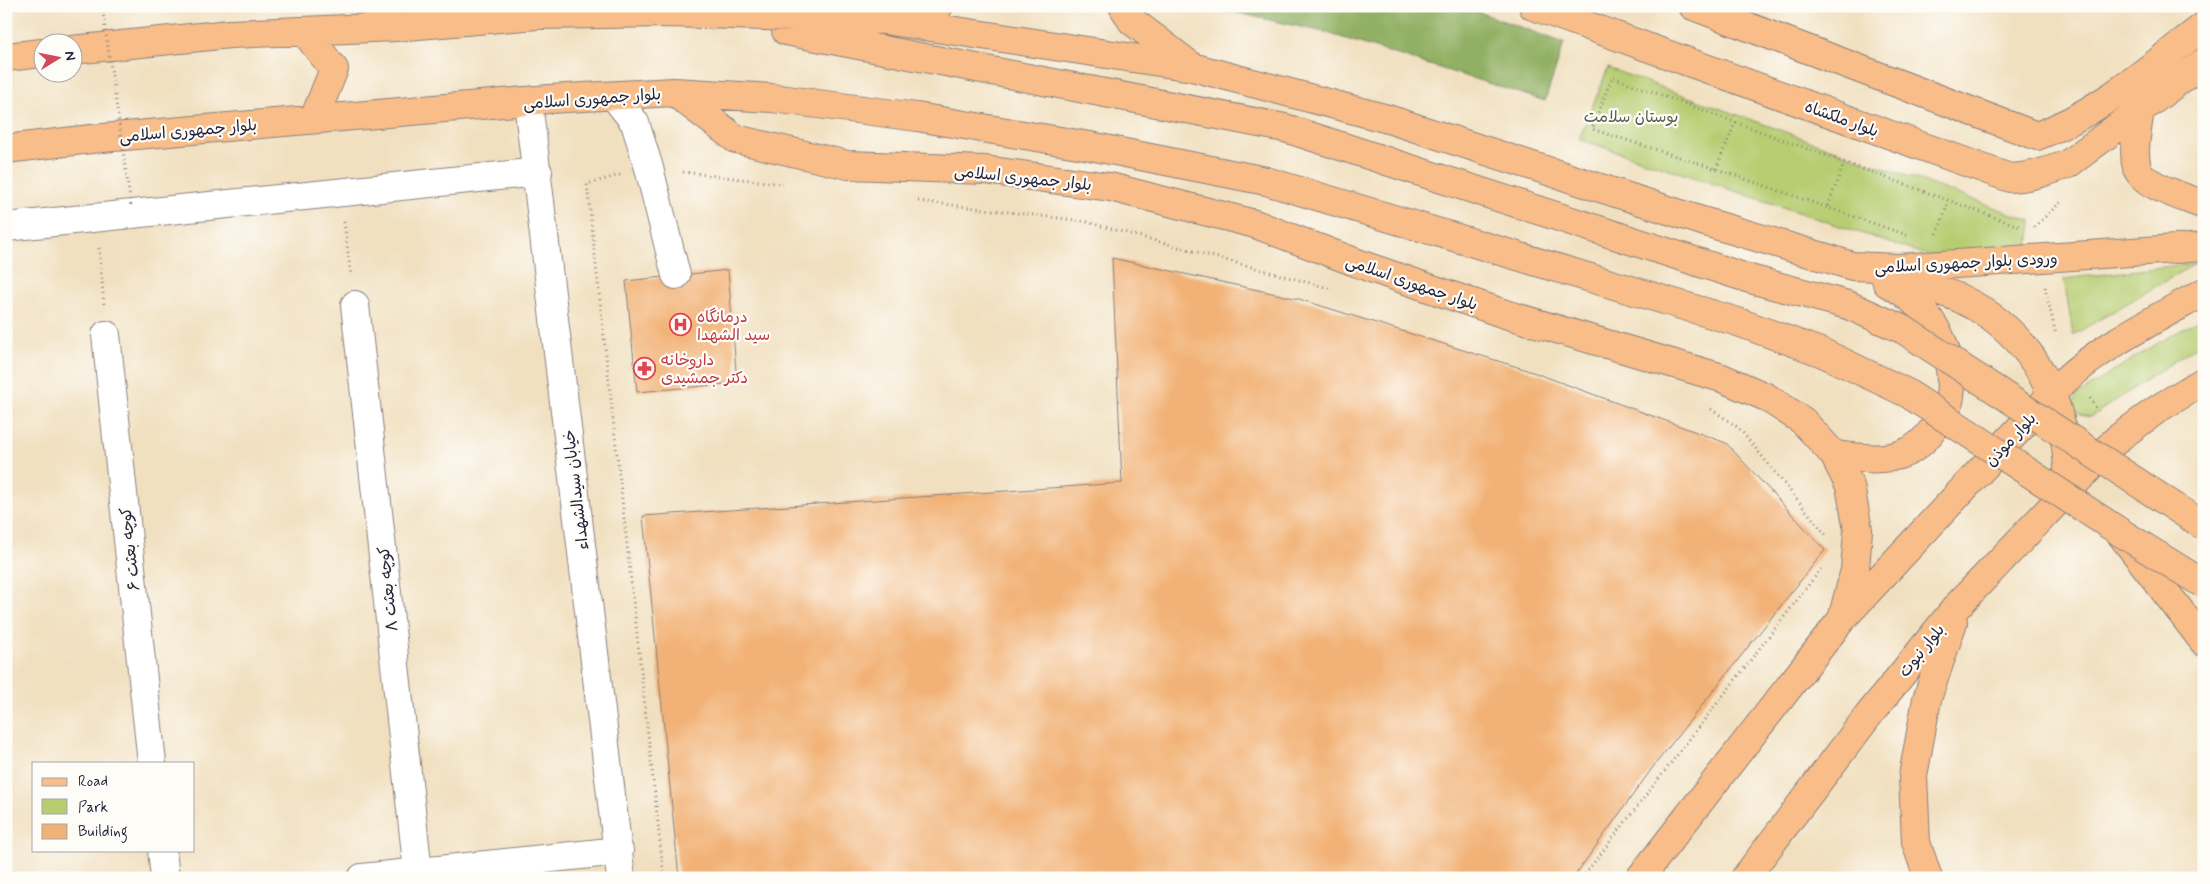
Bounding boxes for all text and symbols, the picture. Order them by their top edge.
north arrow [32,32,82,82]
text: N [60,50,79,62]
street label: بلوار جمهوری اسلامی [522,84,662,115]
street label: بلوار ملکشاه [1802,96,1881,142]
park label: بوستان سلامت [1584,107,1678,128]
street label: بلوار جمهوری اسلامی [118,115,258,148]
street label: بلوار جمهوری اسلامی [953,161,1093,196]
street label: ورودی بلوار جمهوری اسلامی [1874,248,2058,279]
street label: بلوار جمهوری اسلامی [1343,251,1480,316]
place label: درمانگاه سید الشهدا [697,307,770,346]
hospital icon: درمانگاه سید الشهدا [669,313,693,337]
place label: داروخانه دکتر جمشیدی [661,350,748,389]
pharmacy icon: داروخانه دکتر جمشیدی [633,356,657,380]
street label: بلوار موذن [1981,409,2041,471]
street label: خیابان سیدالشهداء [559,428,594,551]
street label: کوچه بعثت ۶ [116,506,145,592]
street label: کوچه بعثت ۸ [374,545,403,632]
street label: بلوار نبوت [1894,620,1950,682]
legend [32,762,195,852]
text: Road [78,772,108,792]
text: Park [78,798,108,818]
text: Building [78,822,128,843]

